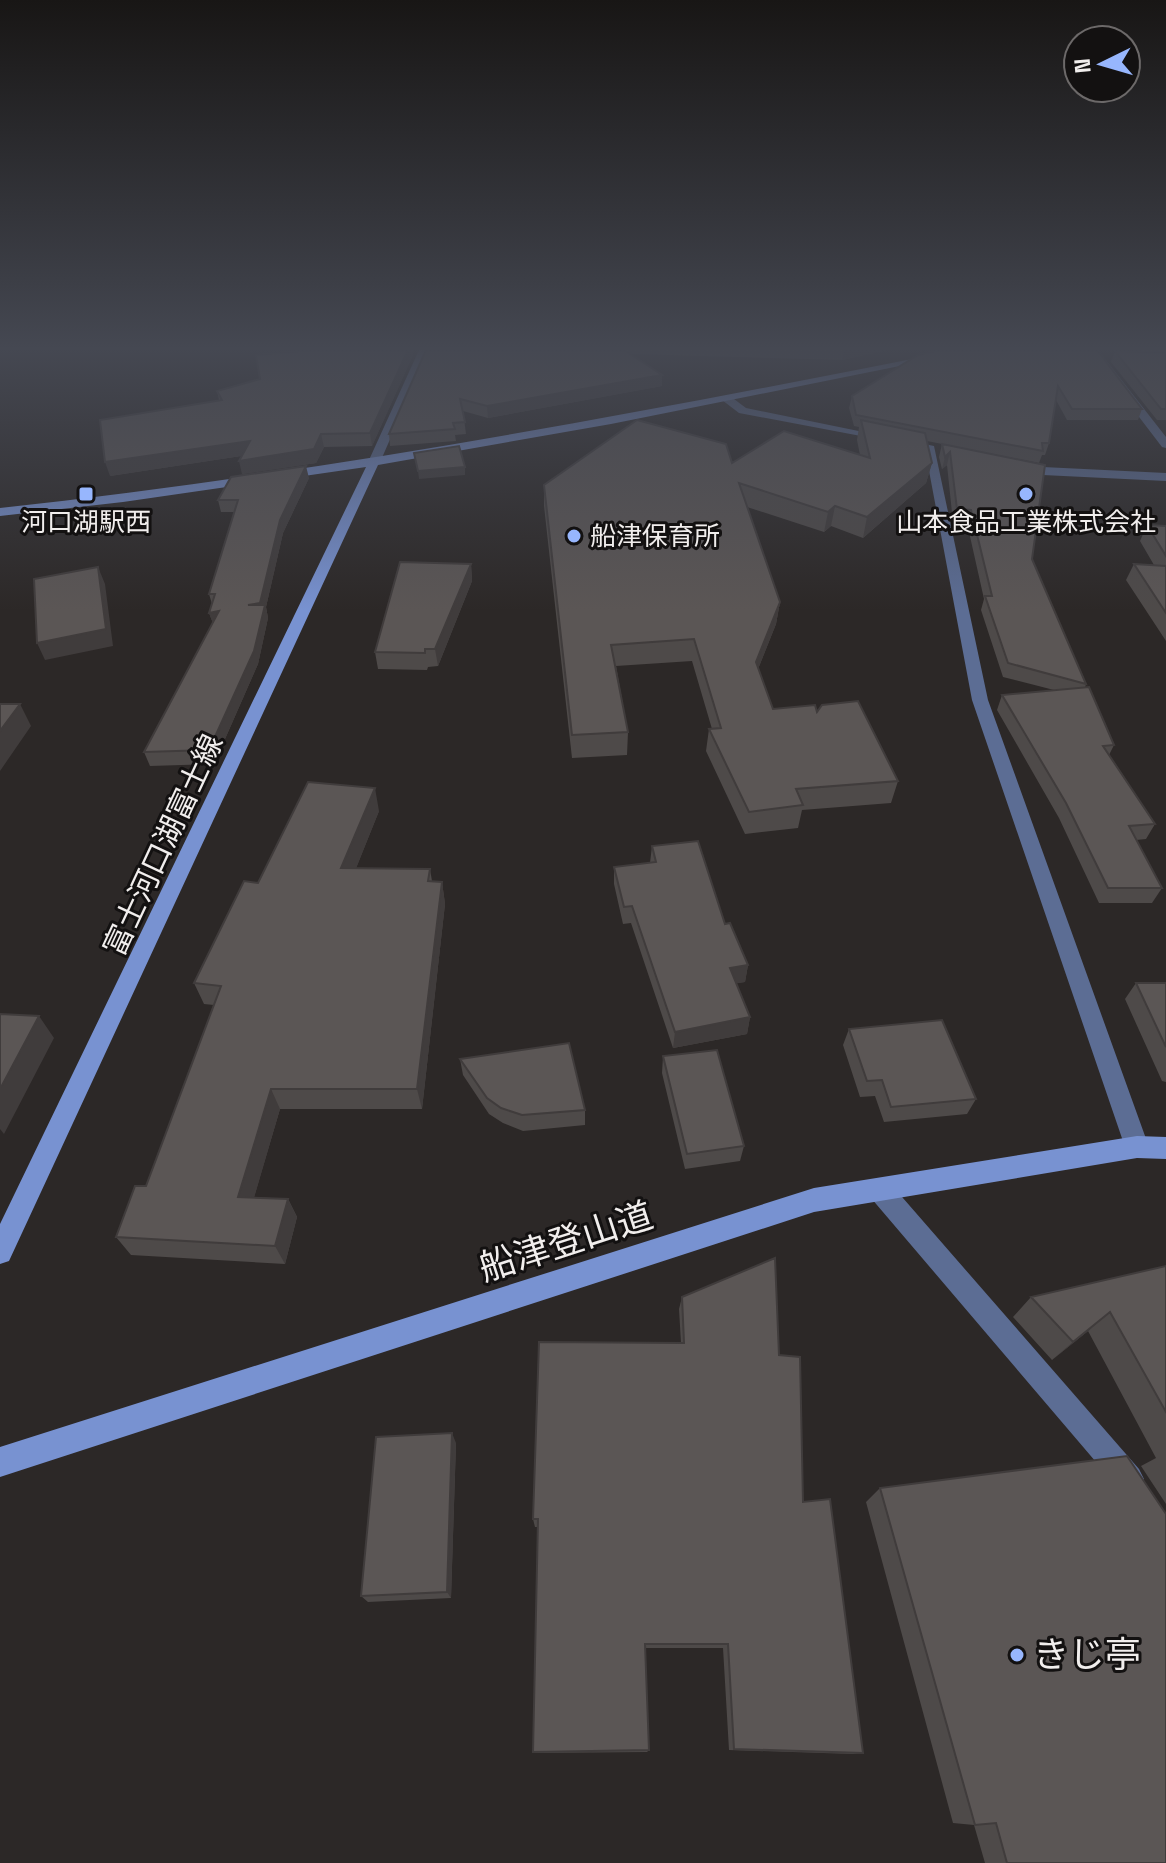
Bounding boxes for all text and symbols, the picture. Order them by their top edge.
north arrow [1062,24,1142,104]
text: N [1067,57,1097,74]
marker: 河口湖駅西 [77,485,95,503]
marker: 山本食品工業株式会社 [1017,485,1035,503]
place label: 河口湖駅西 [21,505,151,539]
place label: 山本食品工業株式会社 [896,505,1156,539]
place label: 船津保育所 [590,519,720,553]
marker: 船津保育所 [565,527,583,545]
street label: 富士河口湖富士線 [95,728,231,962]
street label: 船津登山道 [473,1192,659,1292]
place label: きじ亭 [1033,1632,1141,1678]
marker: きじ亭 [1008,1646,1026,1664]

